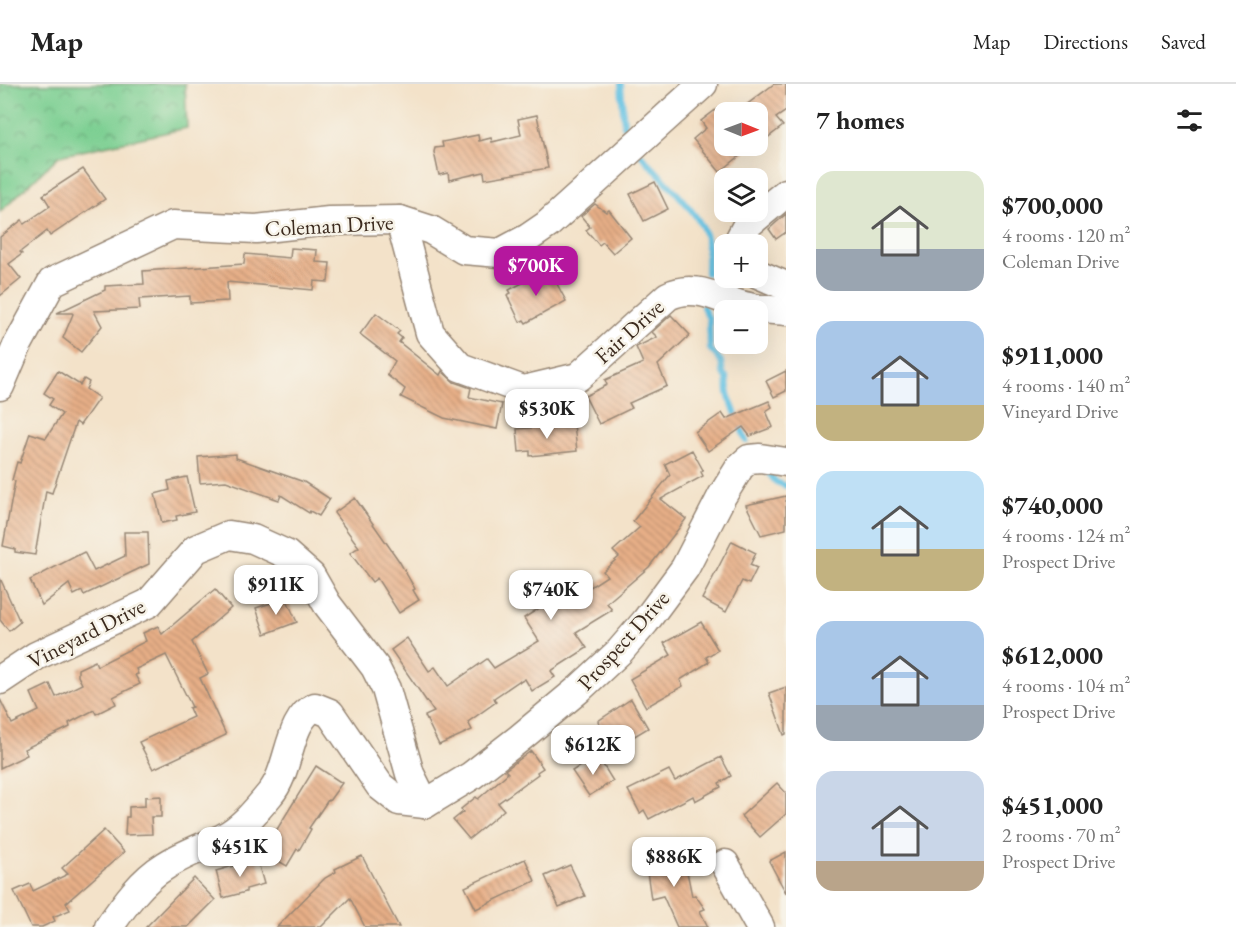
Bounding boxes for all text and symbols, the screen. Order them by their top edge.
text: Map [30,23,83,59]
text: Map [973,28,1010,55]
text: Directions [1043,28,1128,55]
text: Saved [1161,28,1206,55]
north arrow [714,102,768,156]
map controls [714,102,768,354]
text: 7 homes [816,103,905,137]
icon: filters [1173,104,1206,137]
button: layers [714,168,768,222]
text: $700,000 [1002,188,1103,222]
icon: home [864,195,936,267]
street label: Coleman Drive [264,208,395,243]
text: 4 rooms · 120 m² [1002,222,1130,248]
button: + [714,234,768,288]
pin: $700K [494,246,578,297]
text: Coleman Drive [1002,248,1119,274]
text: $700K [508,252,564,278]
street label: Fair Drive [589,292,670,370]
button: − [714,300,768,354]
text: $911,000 [1002,338,1103,372]
icon: home [864,345,936,417]
text: 4 rooms · 140 m² [1002,372,1130,398]
pin: $530K [505,389,589,440]
text: $530K [519,395,575,421]
text: Vineyard Drive [1002,398,1118,424]
text: $740,000 [1002,488,1103,522]
icon: home [864,495,936,567]
text: 4 rooms · 124 m² [1002,522,1130,548]
text: Prospect Drive [1002,548,1115,574]
pin: $911K [234,565,318,616]
pin: $740K [509,570,593,621]
text: $911K [248,571,304,597]
text: $740K [523,576,579,602]
street label: Prospect Drive [571,584,676,696]
street label: Vineyard Drive [23,591,150,675]
text: $612,000 [1002,638,1103,672]
icon: home [864,645,936,717]
text: 4 rooms · 104 m² [1002,672,1130,698]
text: Prospect Drive [1002,698,1115,724]
pin: $612K [551,725,635,776]
text: $612K [565,731,621,757]
text: $451,000 [1002,788,1103,822]
icon: home [864,795,936,867]
text: 2 rooms · 70 m² [1002,822,1121,848]
pin: $451K [198,827,282,878]
text: $451K [212,833,268,859]
pin: $886K [632,837,716,888]
text: $886K [646,843,702,869]
text: Prospect Drive [1002,848,1115,874]

